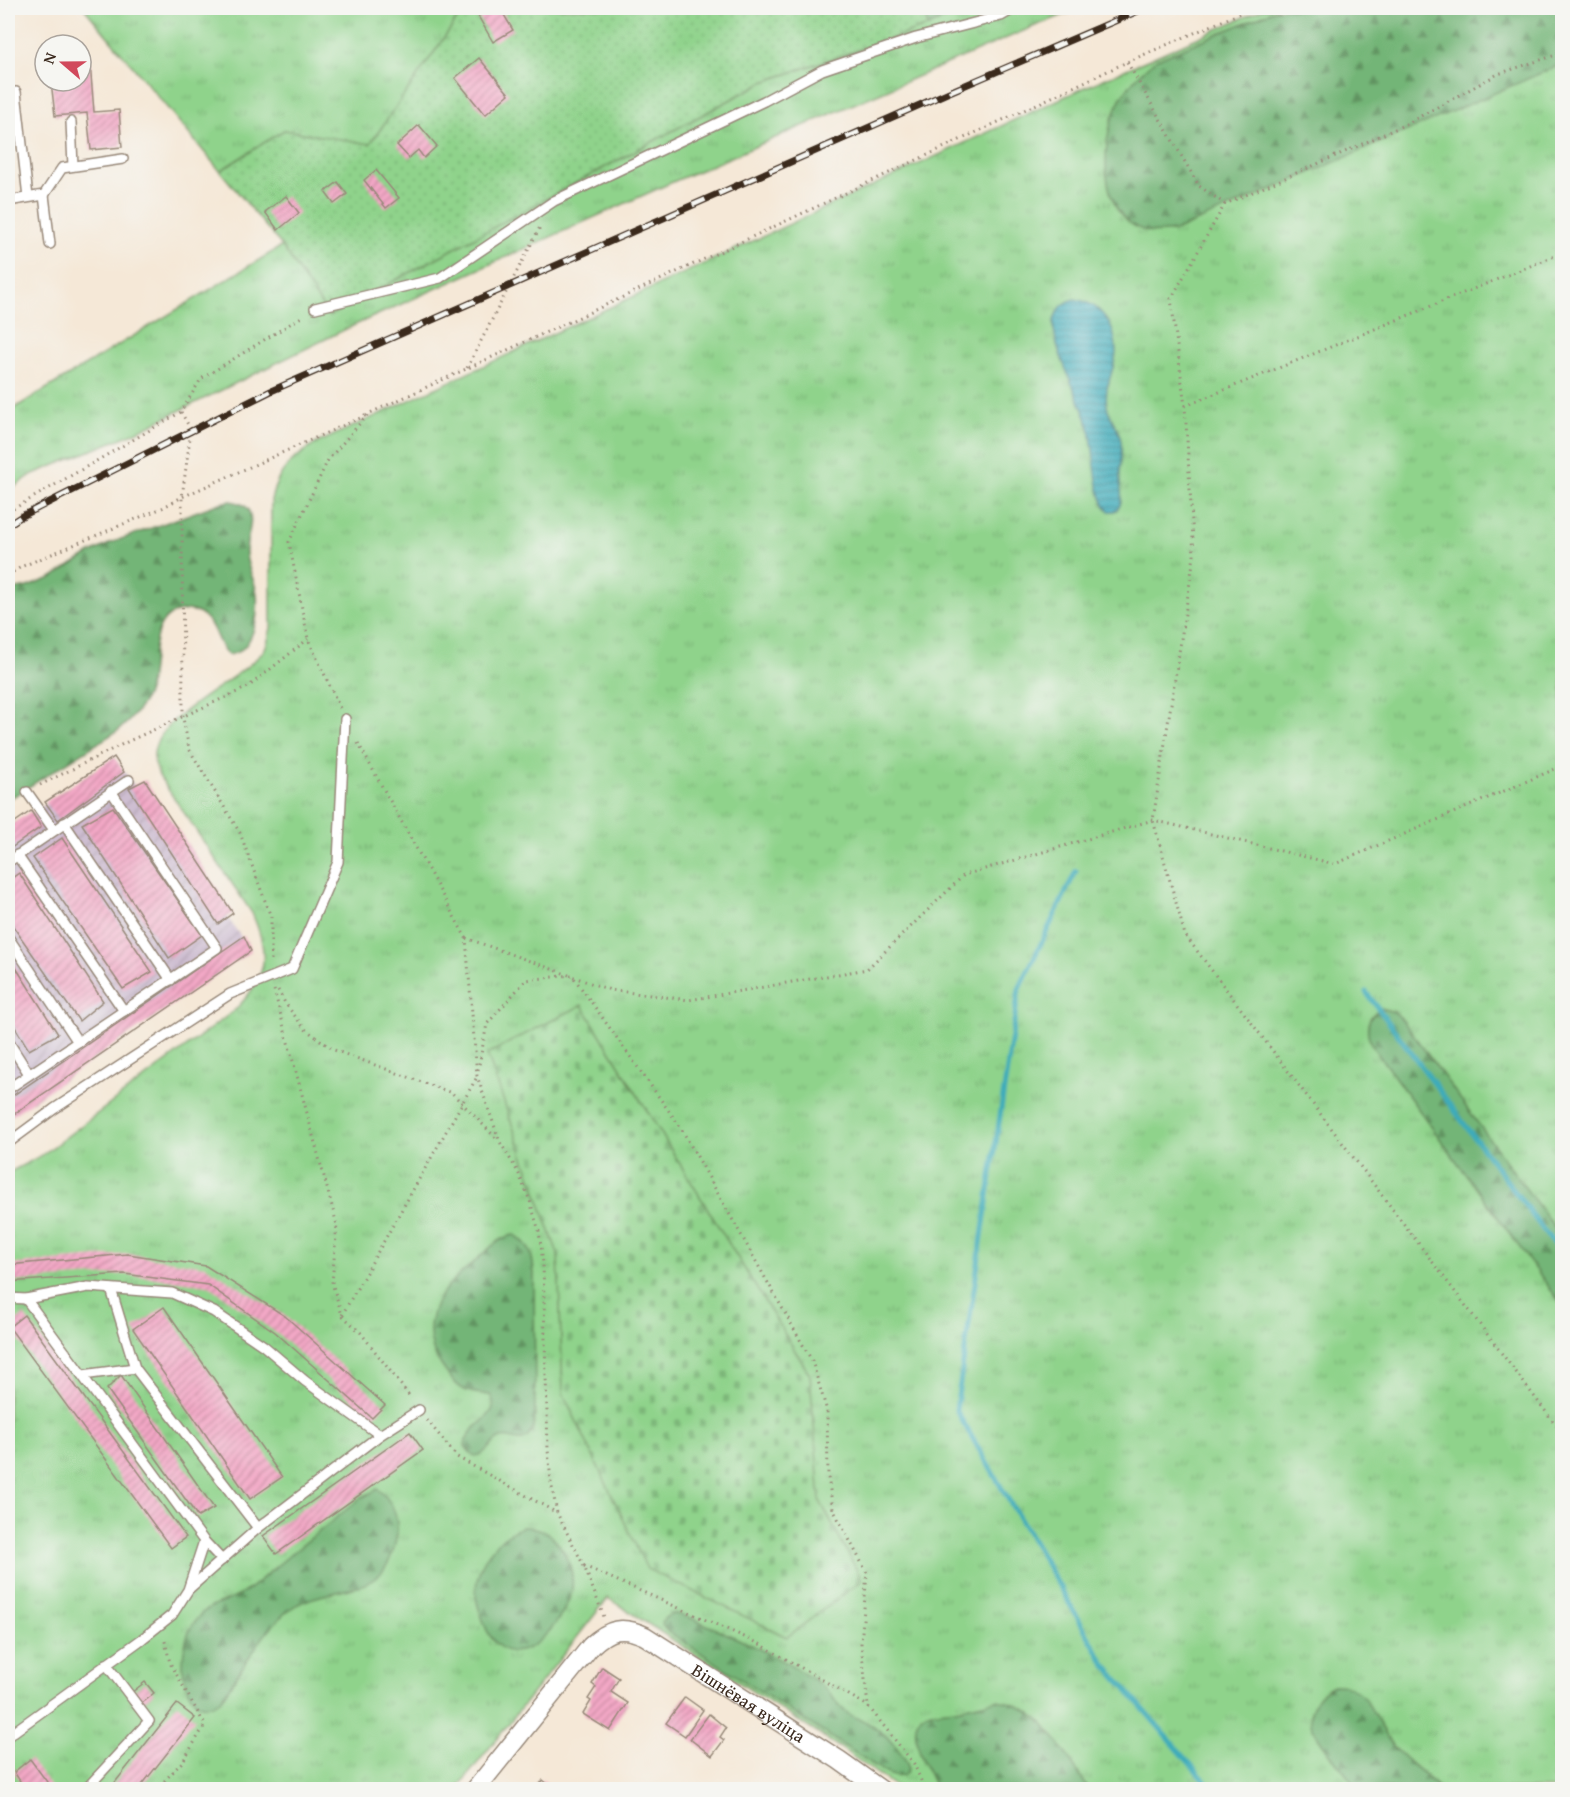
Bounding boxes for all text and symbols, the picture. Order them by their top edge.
north arrow [33,33,93,93]
text: N [36,48,62,67]
street label: Вішнёвая вуліца [687,1656,811,1749]

